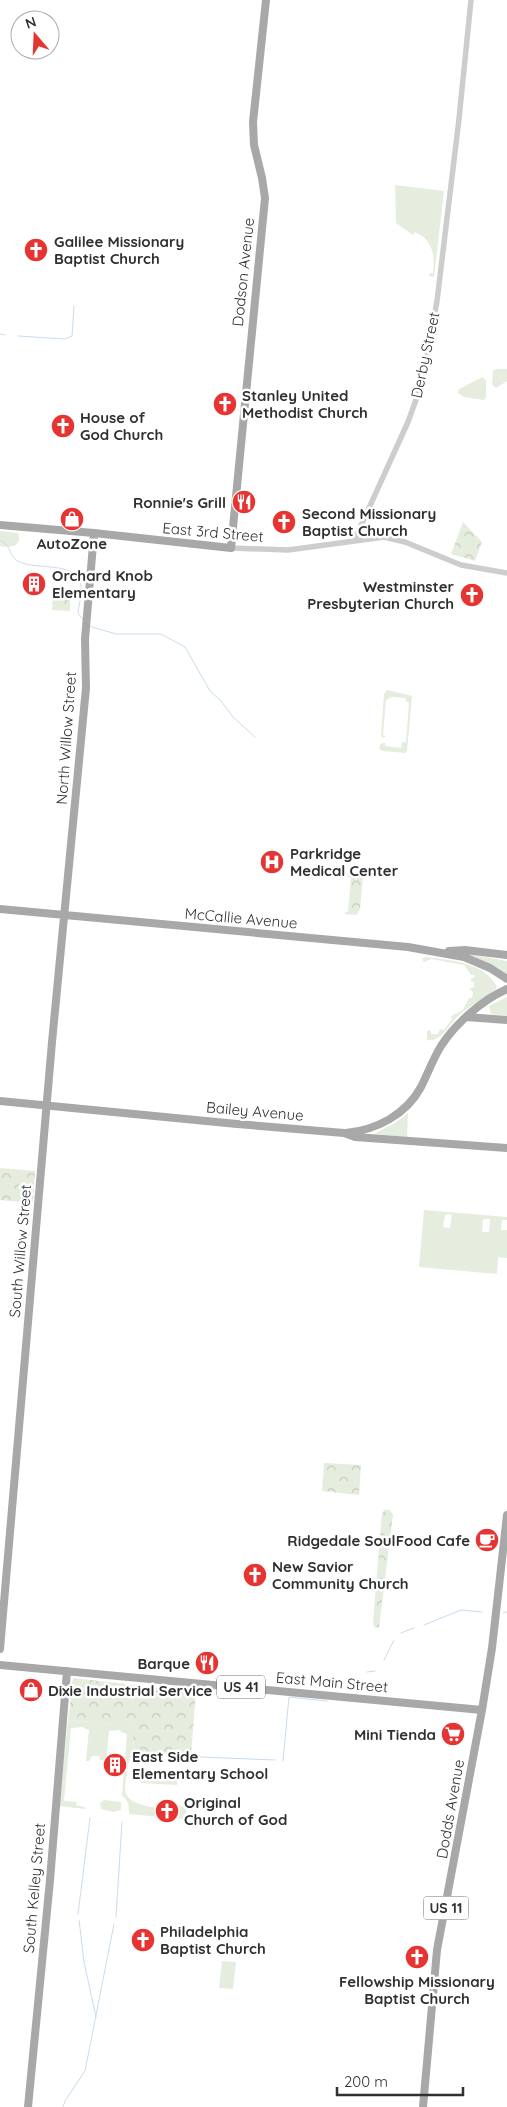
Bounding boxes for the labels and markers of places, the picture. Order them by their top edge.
place label: Galilee Missionary Baptist Church [54,232,184,268]
church icon: Galilee Missionary Baptist Church [23,237,49,263]
place label: Stanley United Methodist Church [242,386,368,422]
church icon: Stanley United Methodist Church [212,391,238,417]
place label: House of God Church [80,408,163,444]
church icon: House of God Church [50,413,76,439]
restaurant icon: Ronnie's Grill [231,489,257,515]
place label: Ronnie's Grill [133,493,226,512]
place label: Second Missionary Baptist Church [302,504,436,540]
shop icon: AutoZone [59,506,85,532]
church icon: Second Missionary Baptist Church [271,509,297,535]
place label: AutoZone [37,534,107,553]
place label: Orchard Knob Elementary [52,566,153,602]
building icon: Orchard Knob Elementary [21,571,47,597]
place label: Westminster Presbyterian Church [307,577,454,613]
church icon: Westminster Presbyterian Church [459,582,485,608]
place label: Parkridge Medical Center [290,844,399,880]
hospital icon: Parkridge Medical Center [259,849,285,875]
cafe icon: Ridgedale SoulFood Cafe [474,1527,500,1553]
place label: Ridgedale SoulFood Cafe [287,1531,470,1550]
place label: New Savior Community Church [272,1557,409,1593]
church icon: New Savior Community Church [242,1562,268,1588]
restaurant icon: Barque [194,1650,220,1676]
place label: Barque [137,1654,190,1673]
shop icon: Dixie Industrial Service [18,1677,44,1703]
place label: Dixie Industrial Service [48,1681,213,1700]
supermarket icon: Mini Tienda [440,1721,466,1747]
place label: Mini Tienda [354,1725,436,1744]
place label: East Side Elementary School [132,1747,268,1783]
building icon: East Side Elementary School [102,1752,128,1778]
place label: Original Church of God [184,1793,287,1829]
church icon: Original Church of God [154,1798,180,1824]
place label: Philadelphia Baptist Church [160,1922,266,1958]
church icon: Philadelphia Baptist Church [130,1927,156,1953]
church icon: Fellowship Missionary Baptist Church [404,1944,430,1970]
place label: Fellowship Missionary Baptist Church [339,1972,495,2008]

